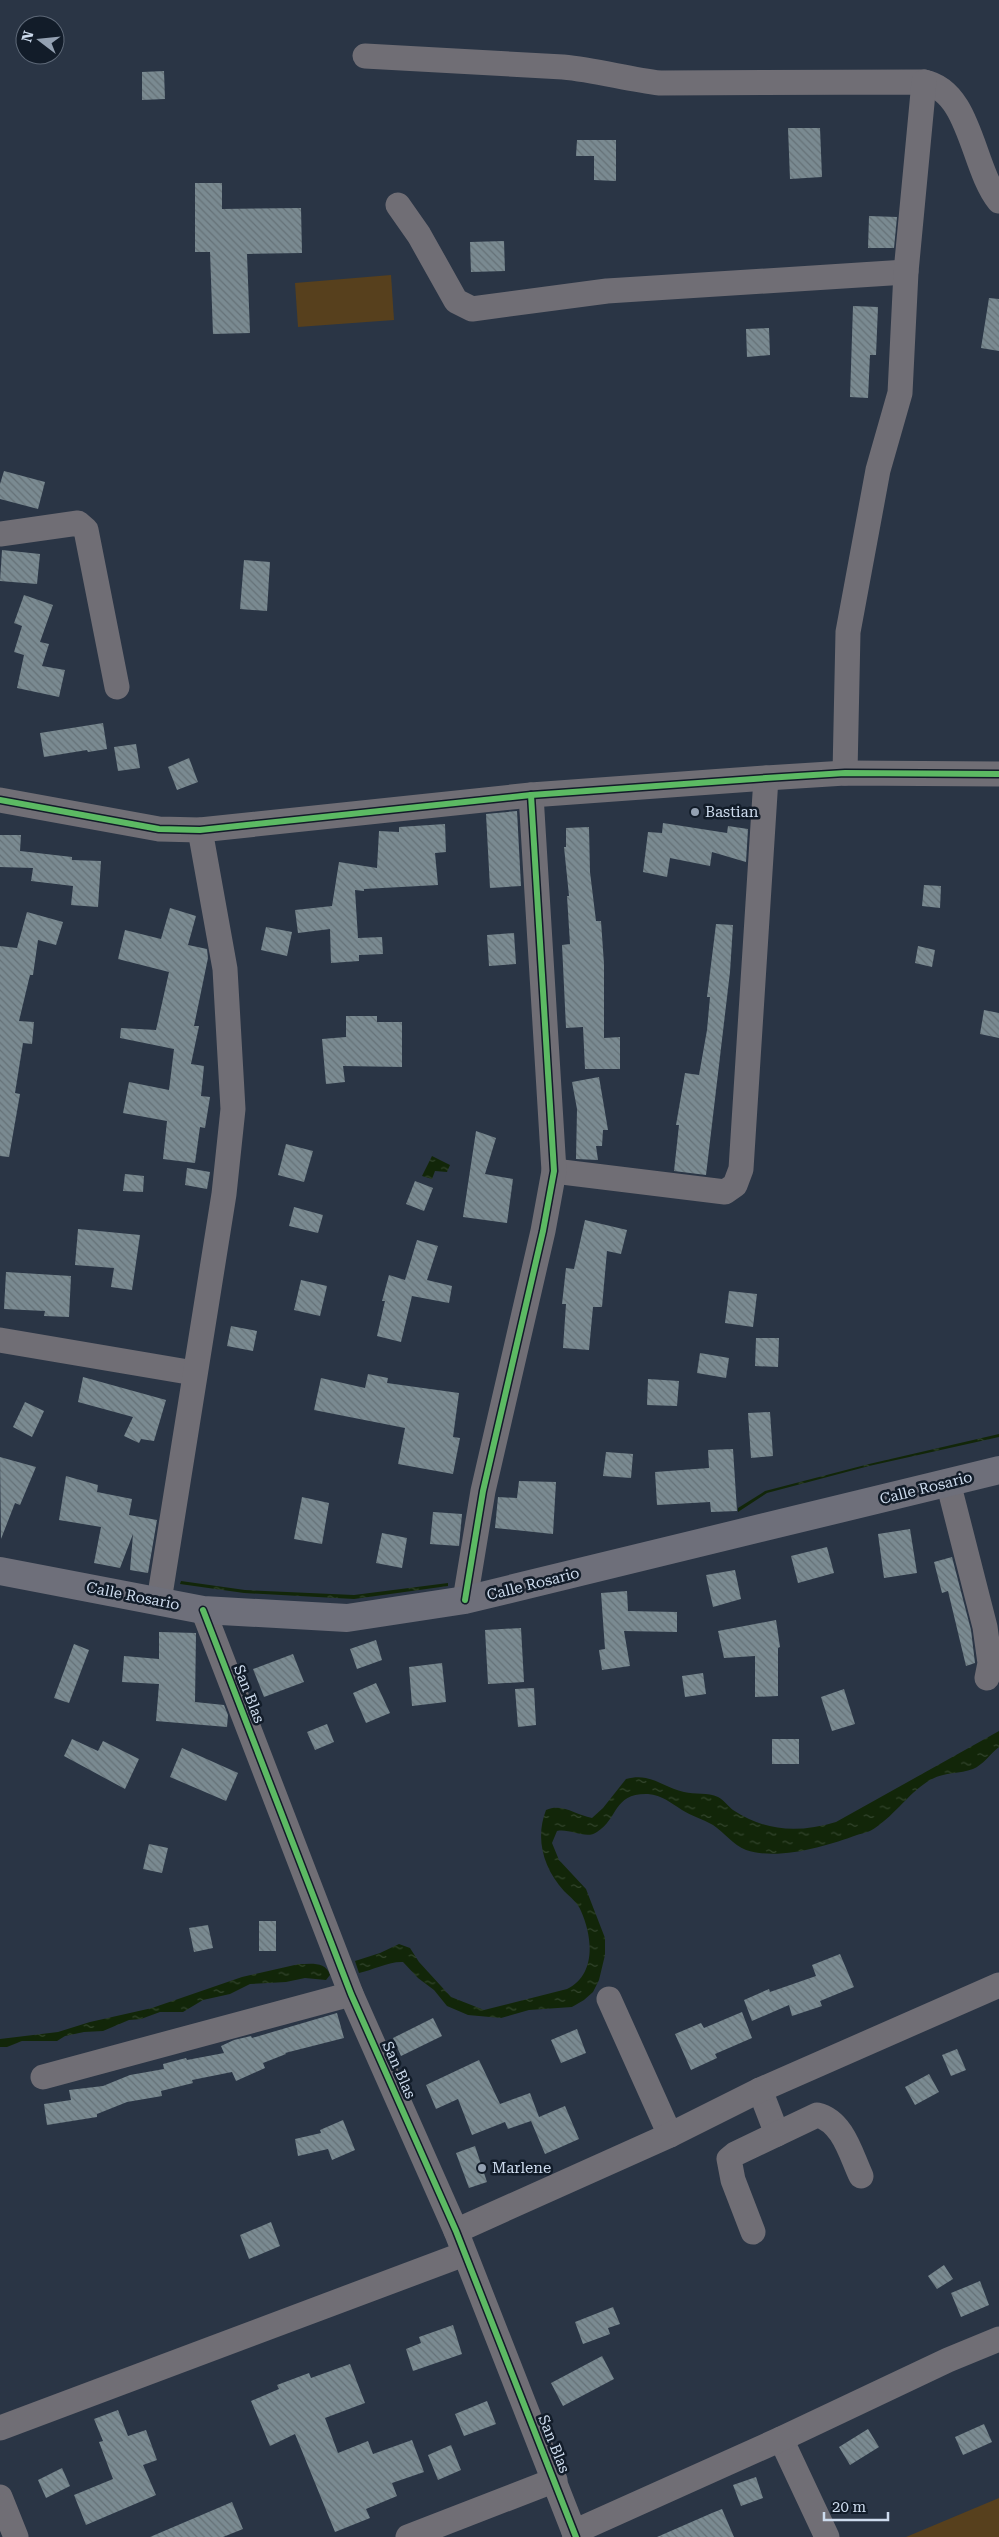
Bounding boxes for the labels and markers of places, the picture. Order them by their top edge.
place label: Bastian [705,803,759,821]
marker: Bastian [689,806,701,818]
place label: Marlene [492,2159,551,2177]
marker: Marlene [476,2162,488,2174]

